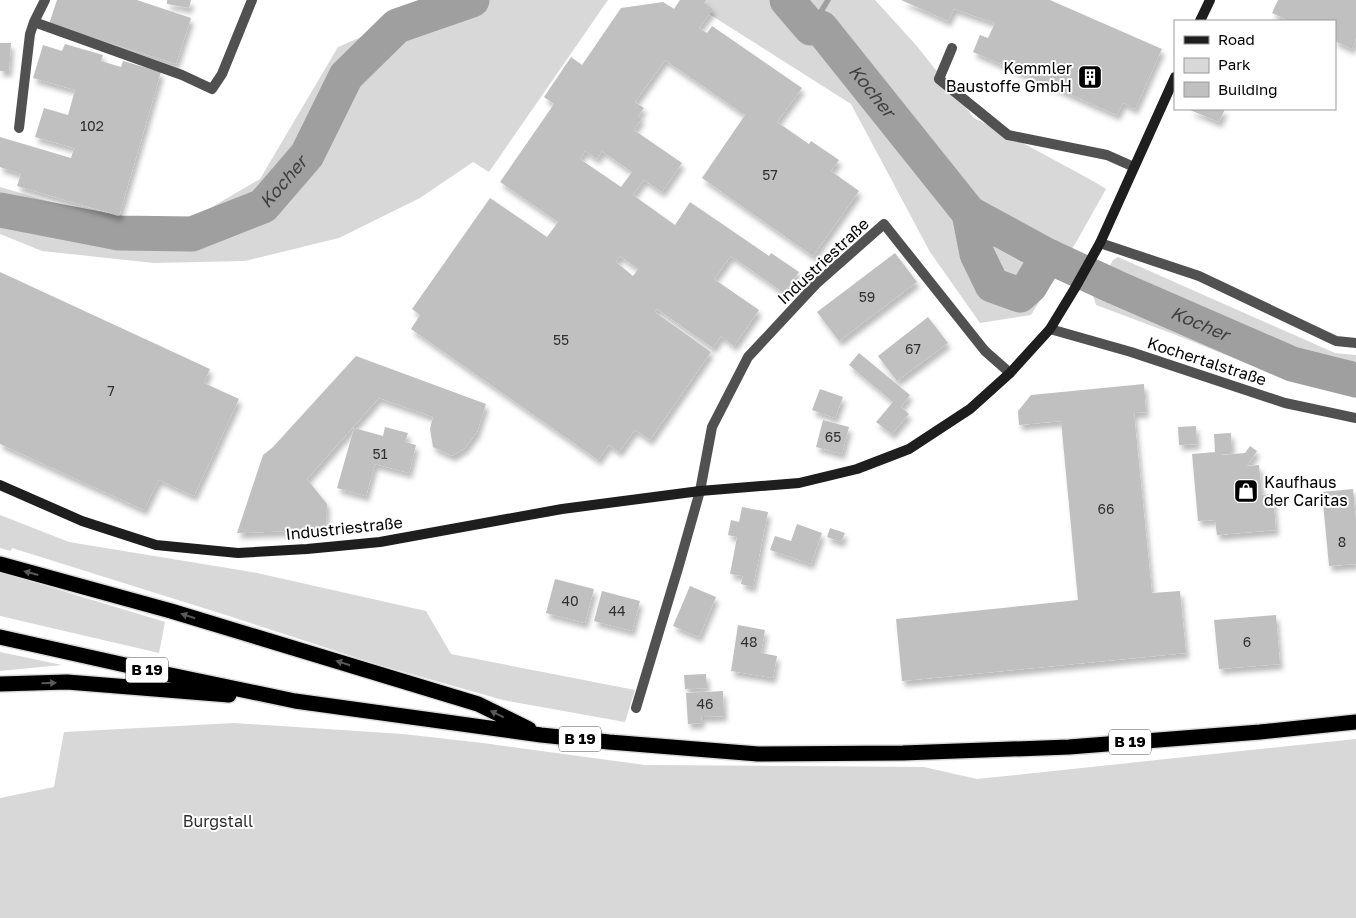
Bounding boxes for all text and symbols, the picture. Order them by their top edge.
legend [1174,20,1336,110]
text: Road [1218,30,1255,48]
text: Park [1218,55,1251,73]
place label: Kemmler Baustoffe GmbH [946,58,1072,96]
water label: Kocher [845,60,902,124]
building icon: Kemmler Baustoffe GmbH [1077,64,1103,90]
text: Building [1218,80,1278,98]
house number: 102 [80,117,104,134]
water label: Kocher [254,149,313,212]
house number: 57 [762,166,778,183]
street label: Industriestraße [773,214,873,308]
house number: 59 [859,288,875,305]
water label: Kocher [1168,301,1235,346]
house number: 55 [553,331,569,348]
street label: Kochertalstraße [1145,332,1269,390]
house number: 67 [905,340,921,357]
house number: 7 [107,382,115,399]
house number: 65 [825,428,841,445]
house number: 51 [373,445,388,462]
place label: Kaufhaus der Caritas [1264,472,1348,510]
shop icon: Kaufhaus der Caritas [1233,478,1259,504]
house number: 66 [1098,500,1114,517]
street label: Industriestraße [284,512,404,544]
house number: 8 [1338,533,1346,550]
one-way arrow [23,568,38,576]
house number: 40 [561,592,579,609]
house number: 44 [608,602,626,619]
one-way arrow [180,612,195,620]
house number: 48 [740,633,758,650]
house number: 6 [1243,633,1251,650]
road number: B 19 [126,658,168,682]
one-way arrow [335,659,350,667]
one-way arrow [41,678,57,686]
house number: 46 [696,695,714,712]
one-way arrow [490,709,504,717]
road number: B 19 [559,726,601,752]
road number: B 19 [1109,730,1151,754]
park label: Burgstall [183,811,253,831]

